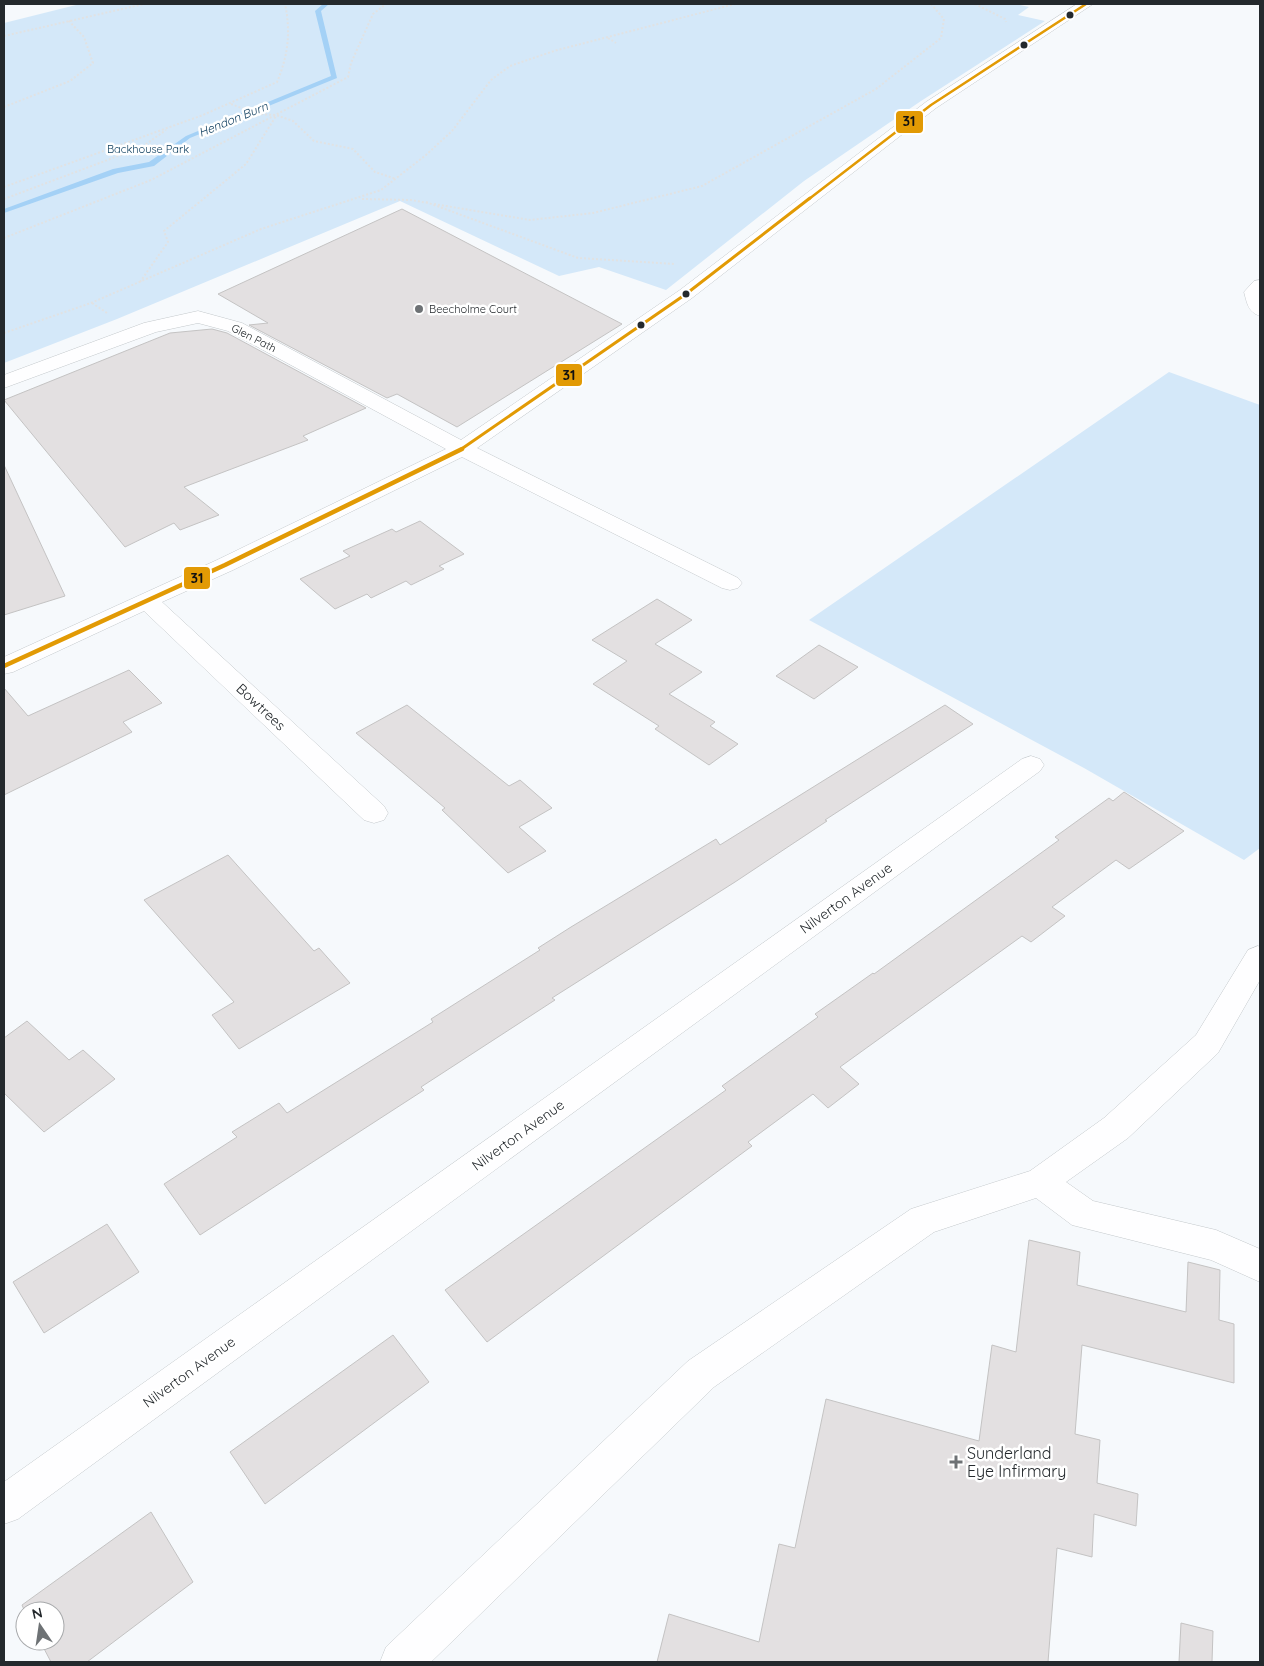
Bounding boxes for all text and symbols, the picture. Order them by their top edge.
unlabelled marker [1065,10,1075,20]
unlabelled marker [1019,40,1029,50]
water label: Hendon Burn [196,98,271,140]
line badge: 31 [895,110,924,134]
text: 31 [903,112,915,130]
park label: Backhouse Park [107,142,189,156]
unlabelled marker [681,289,691,299]
place label: Beecholme Court [429,302,517,316]
marker: Beecholme Court [413,303,425,315]
unlabelled marker [636,320,646,330]
street label: Glen Path [229,321,279,355]
line badge: 31 [555,363,583,387]
text: 31 [563,366,575,384]
line badge: 31 [183,566,211,590]
text: 31 [191,569,203,587]
street label: Bowtrees [233,680,289,734]
street label: Nilverton Avenue [796,858,896,937]
street label: Nilverton Avenue [468,1095,568,1174]
street label: Nilverton Avenue [139,1332,239,1411]
place label: Sunderland Eye Infirmary [967,1443,1066,1481]
marker: Sunderland Eye Infirmary [949,1455,963,1469]
north arrow [15,1601,65,1651]
text: N [30,1603,44,1623]

